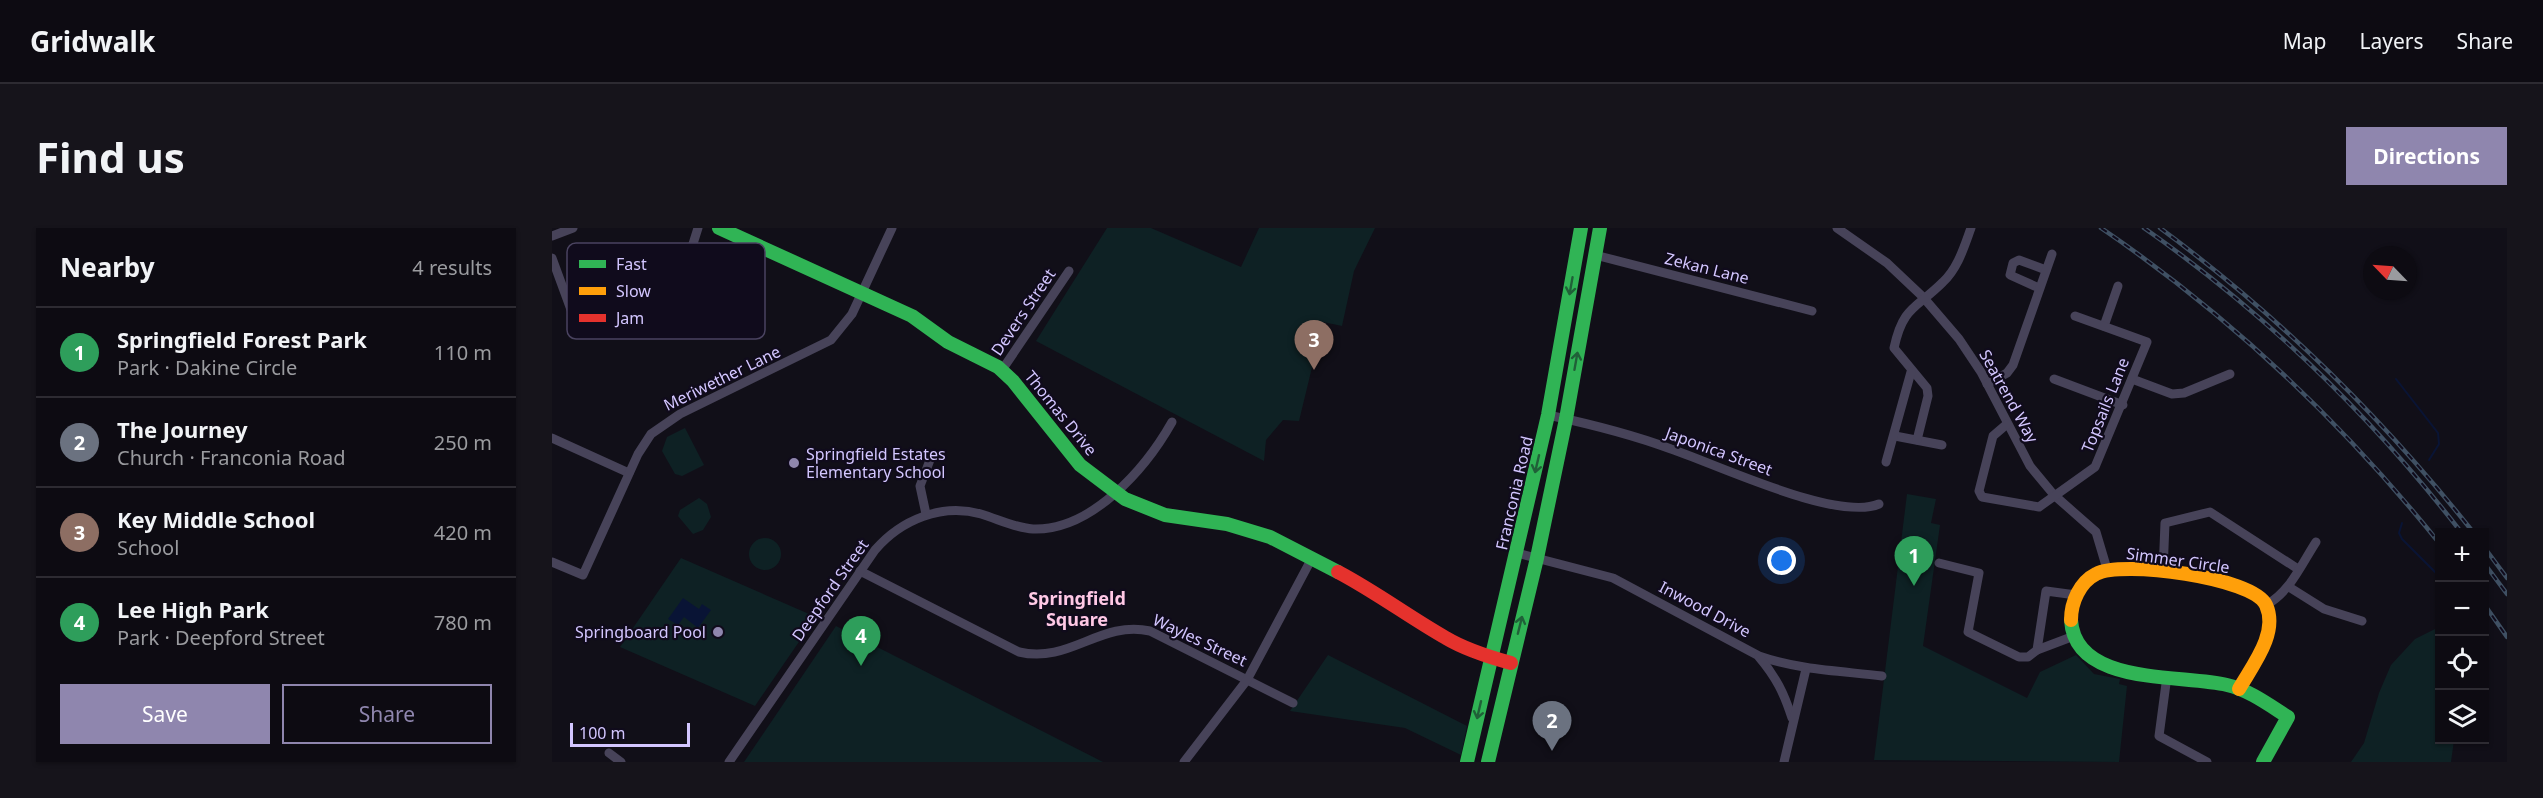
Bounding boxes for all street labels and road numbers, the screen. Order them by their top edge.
street label: Zekan Lane [1663,247,1751,289]
street label: Devers Street [986,264,1060,360]
street label: Meriwether Lane [660,340,784,416]
street label: Seatrend Way [1974,345,2044,447]
street label: Topsails Lane [2076,354,2134,456]
street label: Thomas Drive [1020,366,1102,460]
street label: Japonica Street [1661,421,1776,481]
street label: Franconia Road [1490,434,1538,552]
street label: Deepford Street [787,534,873,645]
street label: Simmer Circle [2125,542,2231,578]
street label: Inwood Drive [1655,576,1755,642]
street label: Wayles Street [1149,609,1251,671]

